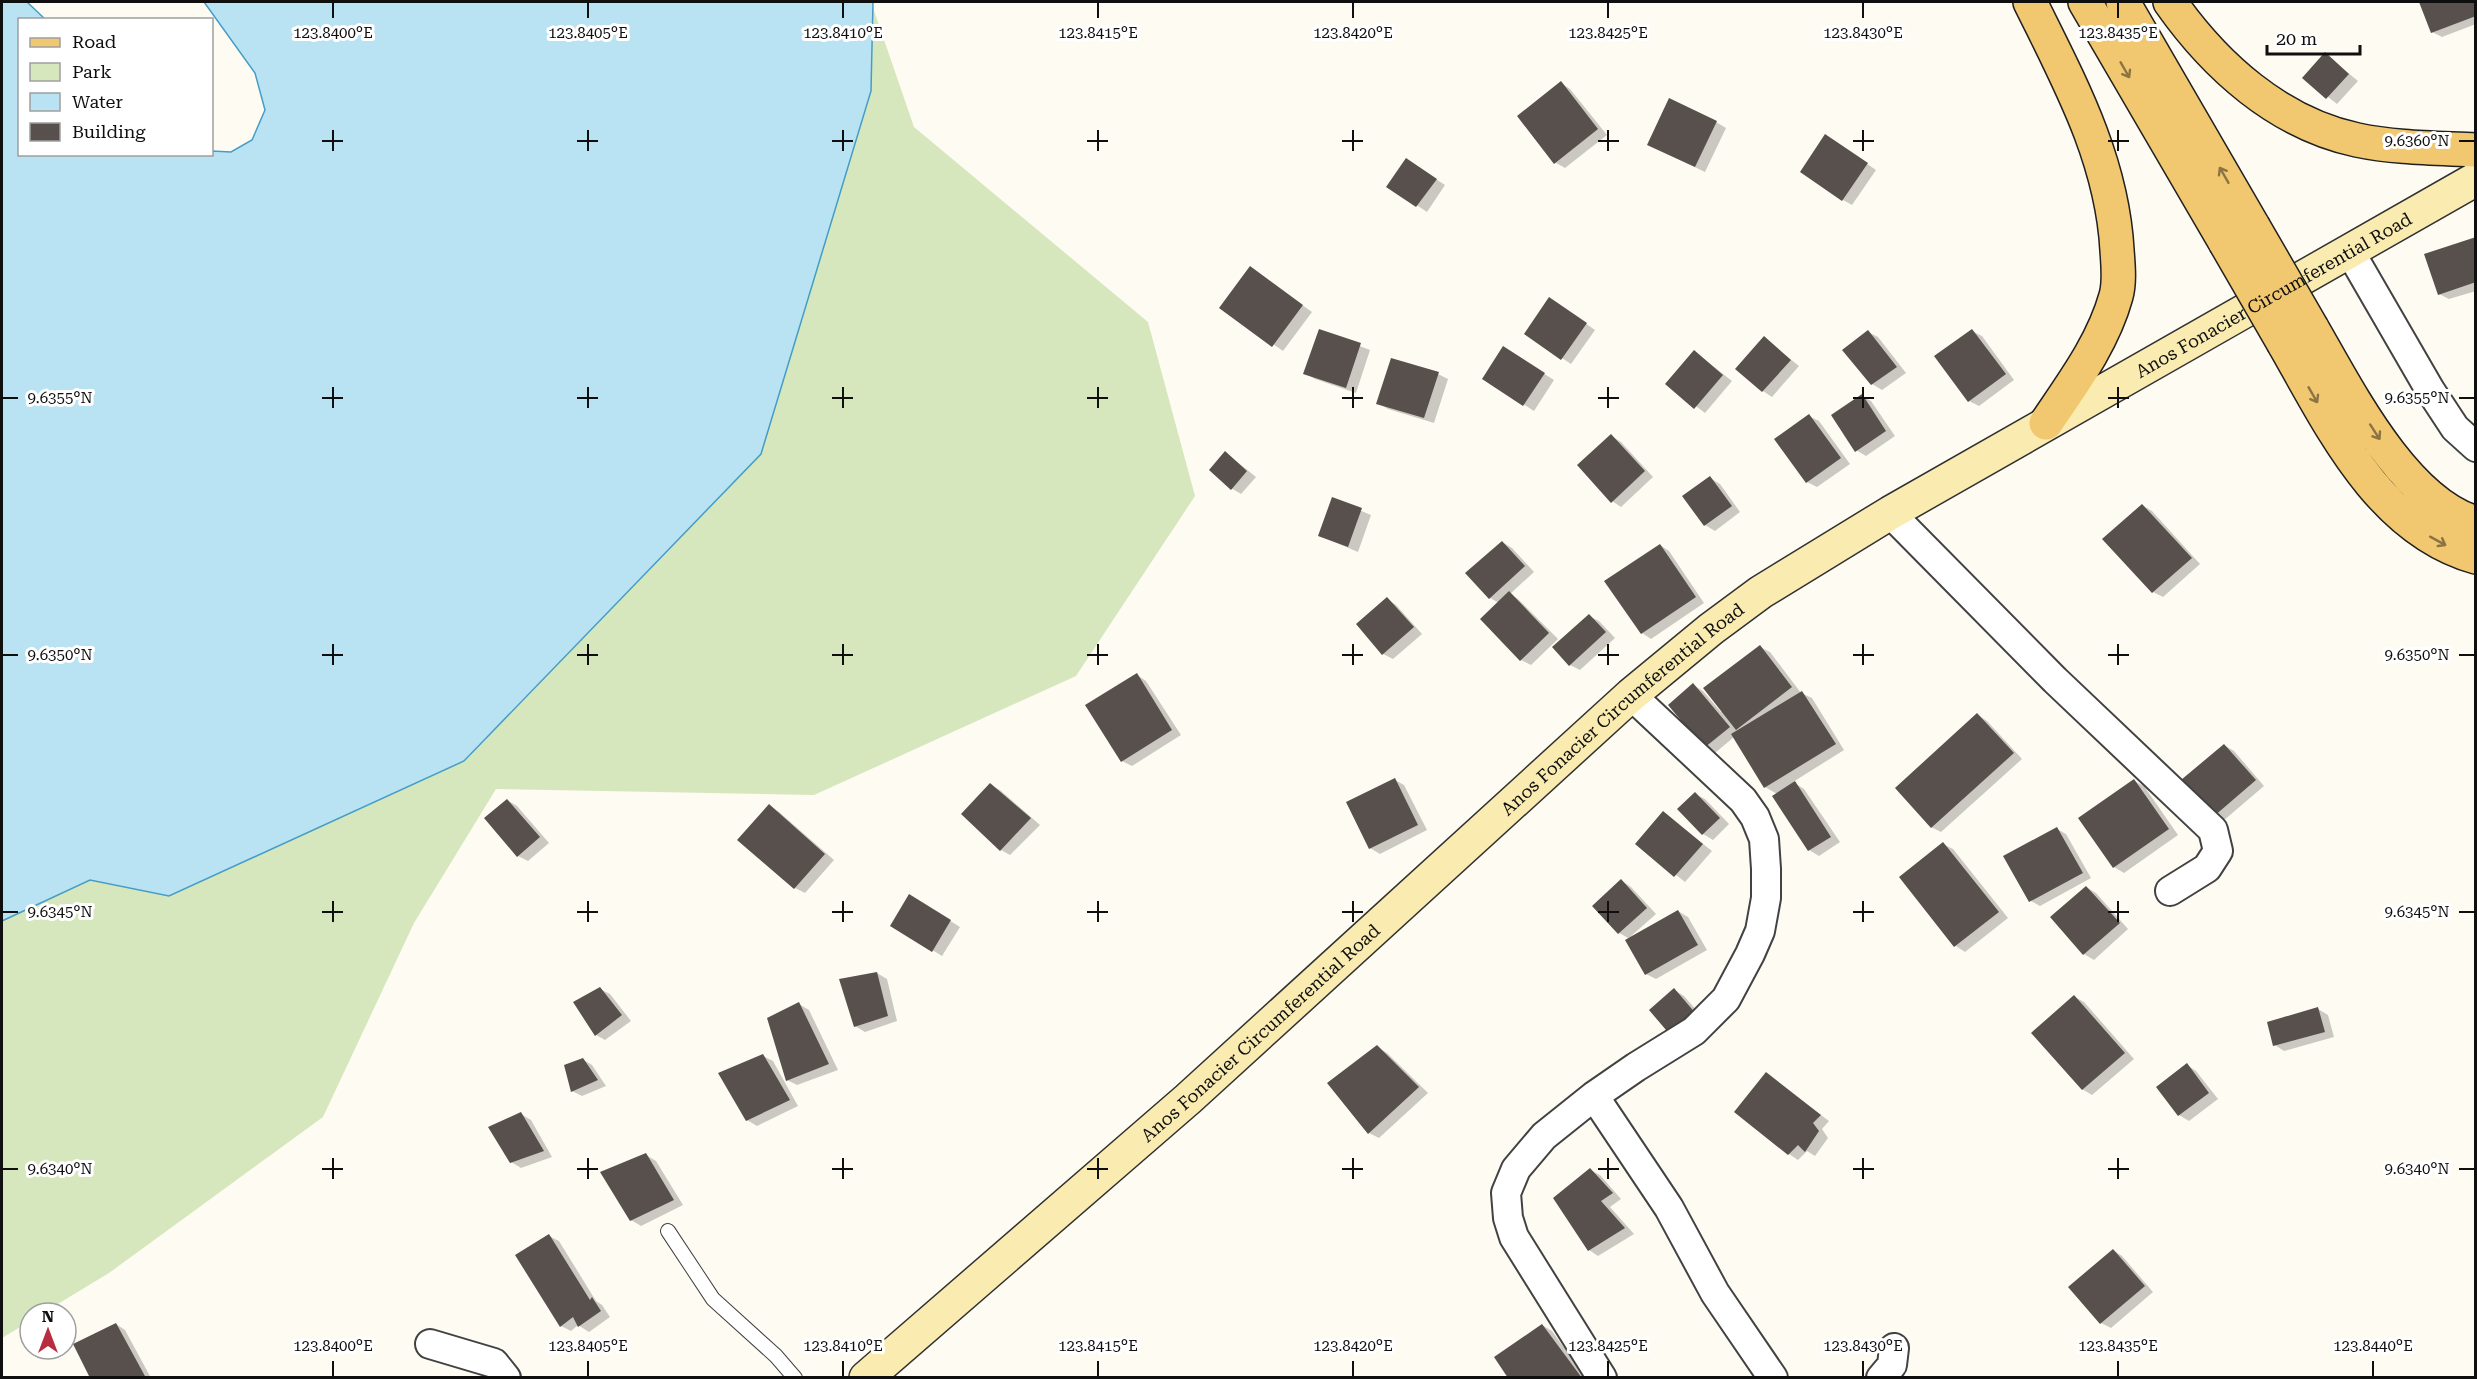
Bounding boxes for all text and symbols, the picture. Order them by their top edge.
legend [18,18,213,156]
scale bar [2267,18,2360,56]
text: 123.8400°E [293,24,373,42]
text: 123.8405°E [548,24,628,42]
text: 123.8410°E [803,24,883,42]
text: 123.8415°E [1058,24,1138,42]
text: 123.8420°E [1313,24,1393,42]
text: 123.8425°E [1568,24,1648,42]
text: 123.8430°E [1823,24,1903,42]
text: 123.8435°E [2078,24,2158,42]
text: 20 m [2276,28,2317,49]
text: Road [72,31,117,52]
text: Park [72,61,112,82]
one-way arrow [2119,61,2131,78]
text: Water [72,91,123,112]
text: Building [72,121,146,142]
text: 9.6360°N [2384,132,2450,150]
one-way arrow [2217,167,2229,184]
street label: Anos Fonacier Circumferential Road [2132,207,2415,381]
one-way arrow [2308,386,2320,403]
text: 9.6355°N [27,389,93,407]
text: 9.6355°N [2384,389,2450,407]
one-way arrow [2369,423,2381,440]
one-way arrow [2429,536,2447,547]
street label: Anos Fonacier Circumferential Road [1496,598,1748,819]
text: 9.6350°N [27,646,93,664]
text: 9.6350°N [2384,646,2450,664]
text: 9.6345°N [27,903,93,921]
text: 9.6345°N [2384,903,2450,921]
street label: Anos Fonacier Circumferential Road [1136,919,1384,1146]
text: 9.6340°N [27,1160,93,1178]
text: 9.6340°N [2384,1160,2450,1178]
north arrow [18,1301,78,1361]
text: N [42,1307,54,1326]
text: 123.8400°E [293,1337,373,1355]
text: 123.8405°E [548,1337,628,1355]
text: 123.8410°E [803,1337,883,1355]
text: 123.8415°E [1058,1337,1138,1355]
text: 123.8420°E [1313,1337,1393,1355]
text: 123.8425°E [1568,1337,1648,1355]
text: 123.8430°E [1823,1337,1903,1355]
text: 123.8435°E [2078,1337,2158,1355]
text: 123.8440°E [2333,1337,2413,1355]

